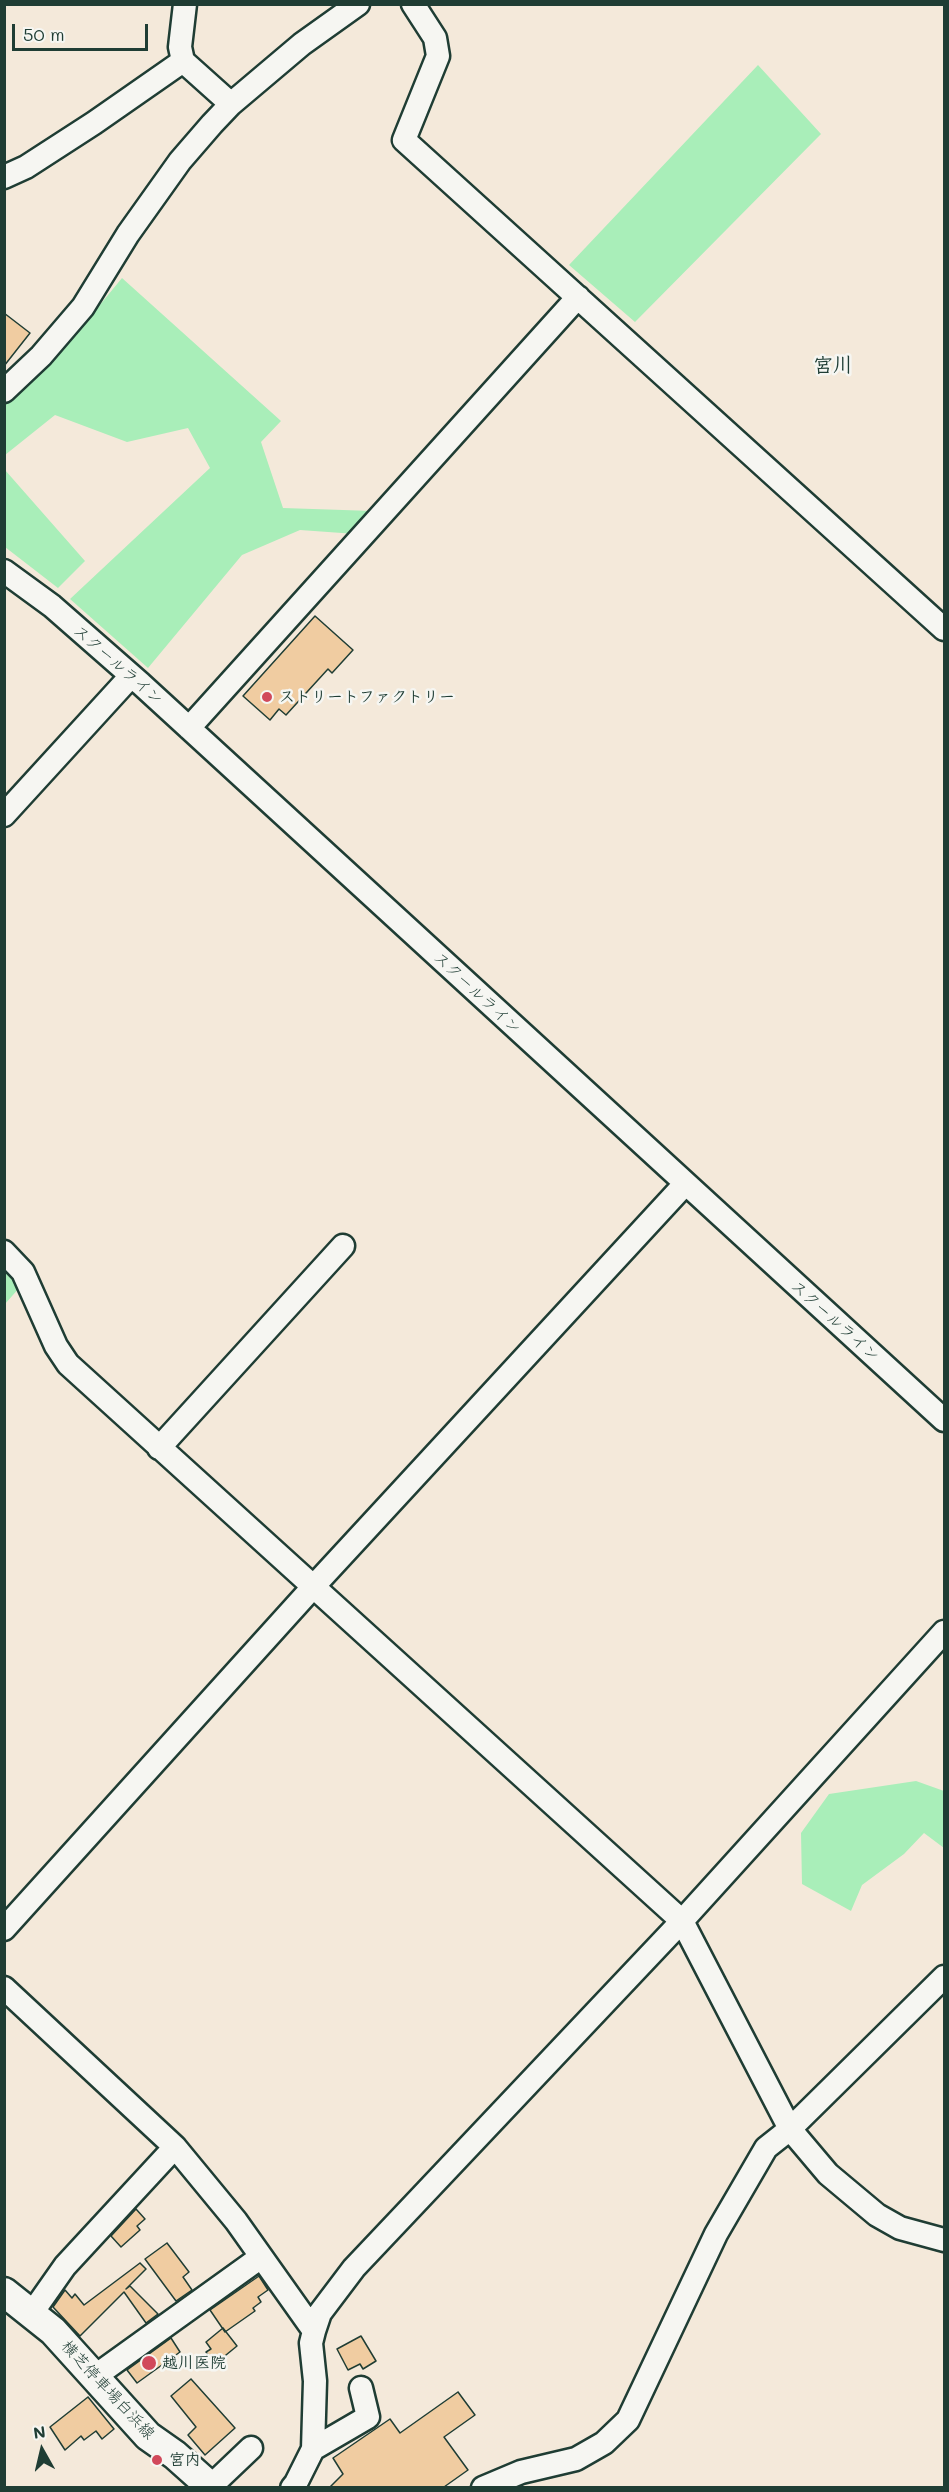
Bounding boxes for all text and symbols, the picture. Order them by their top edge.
scale bar [15,12,152,50]
text: 50 m [23,22,65,46]
district label: 宮川 [813,354,853,378]
street label: スクールライン [69,621,167,709]
place label: ストリートファクトリー [279,687,455,707]
marker: ストリートファクトリー [260,690,274,704]
street label: スクールライン [429,948,525,1038]
street label: スクールライン [787,1276,883,1366]
street label: 横芝停車場白浜線 [57,2337,159,2443]
place label: 越川医院 [162,2353,226,2373]
marker: 越川医院 [140,2354,158,2372]
north arrow [12,2420,72,2480]
text: N [32,2420,47,2443]
place label: 宮内 [169,2450,201,2470]
marker: 宮内 [150,2453,164,2467]

